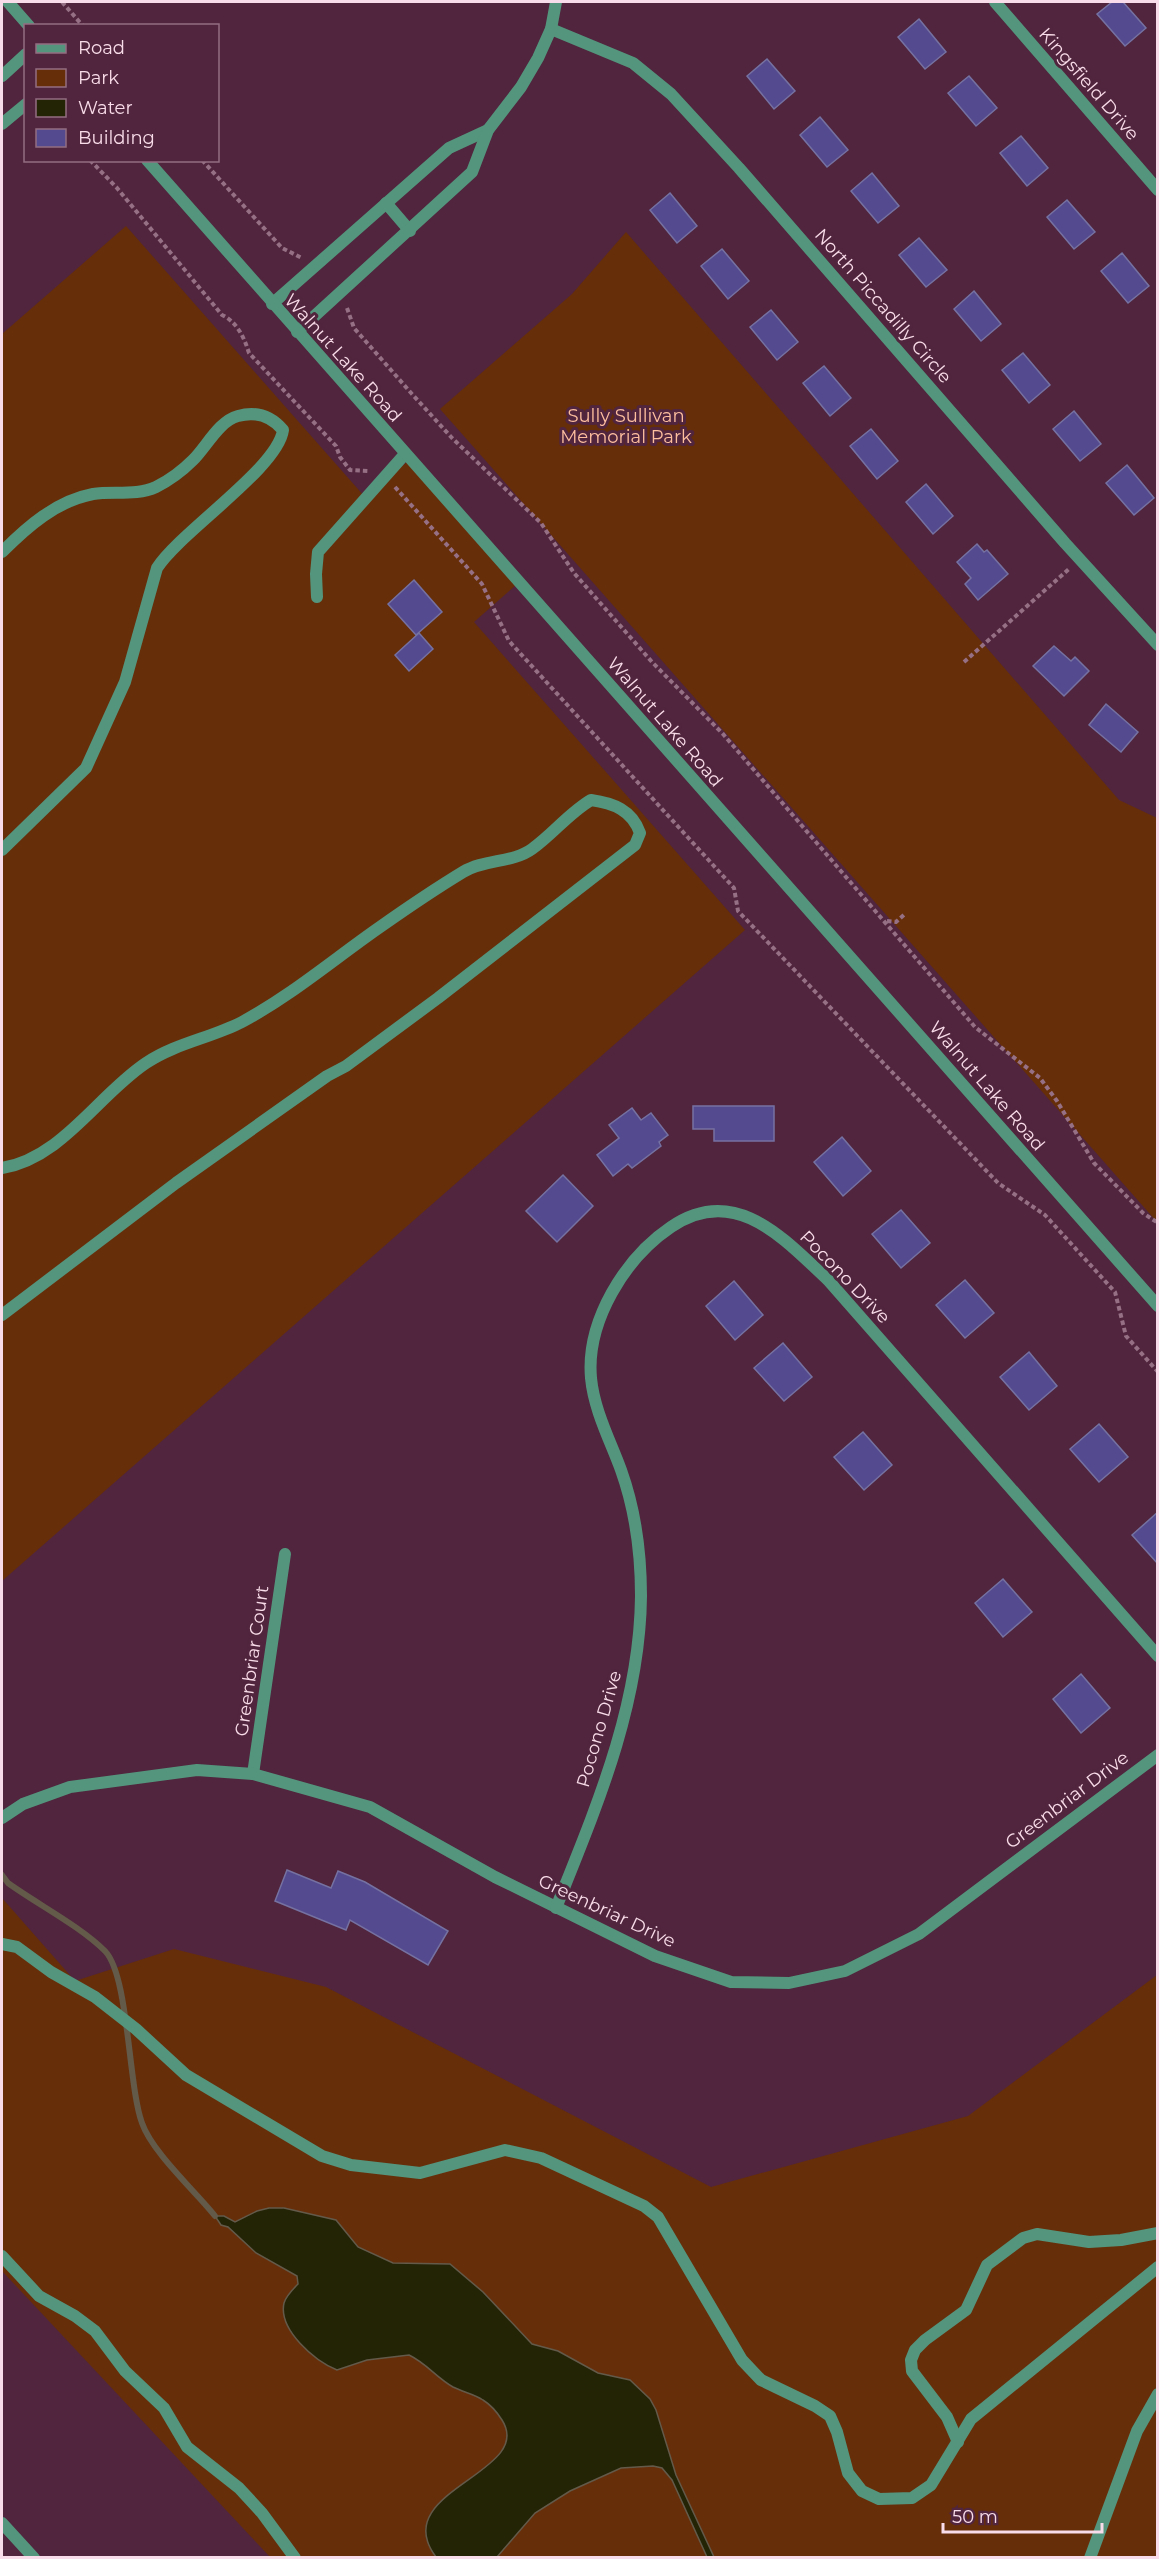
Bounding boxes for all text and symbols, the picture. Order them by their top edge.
street label: Kingsfield Drive [1034,23,1144,145]
legend [24,24,219,162]
text: Road [78,37,125,59]
text: Park [78,67,119,89]
text: Water [78,97,133,119]
text: Building [78,127,155,149]
street label: North Piccadilly Circle [810,224,956,388]
street label: Walnut Lake Road [280,289,406,427]
park label: Sully Sullivan Memorial Park [560,405,692,448]
street label: Walnut Lake Road [603,653,727,791]
street label: Walnut Lake Road [925,1017,1049,1155]
street label: Pocono Drive [795,1226,895,1328]
street label: Greenbriar Court [231,1584,273,1738]
street label: Pocono Drive [572,1668,626,1790]
street label: Greenbriar Drive [1001,1746,1133,1854]
street label: Greenbriar Drive [535,1870,679,1952]
scale bar [943,2496,1102,2534]
text: 50 m [952,2506,998,2528]

